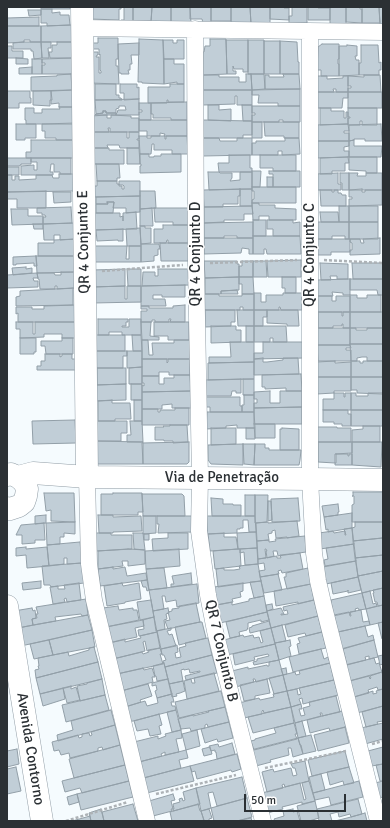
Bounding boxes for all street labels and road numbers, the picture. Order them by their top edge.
street label: QR 4 Conjunto E [74,190,94,294]
street label: QR 4 Conjunto D [187,202,205,306]
street label: QR 4 Conjunto C [301,203,319,307]
street label: Via de Penetração [165,469,279,487]
street label: QR 7 Conjunto B [201,598,241,704]
street label: Avenida Contorno [12,692,48,806]

